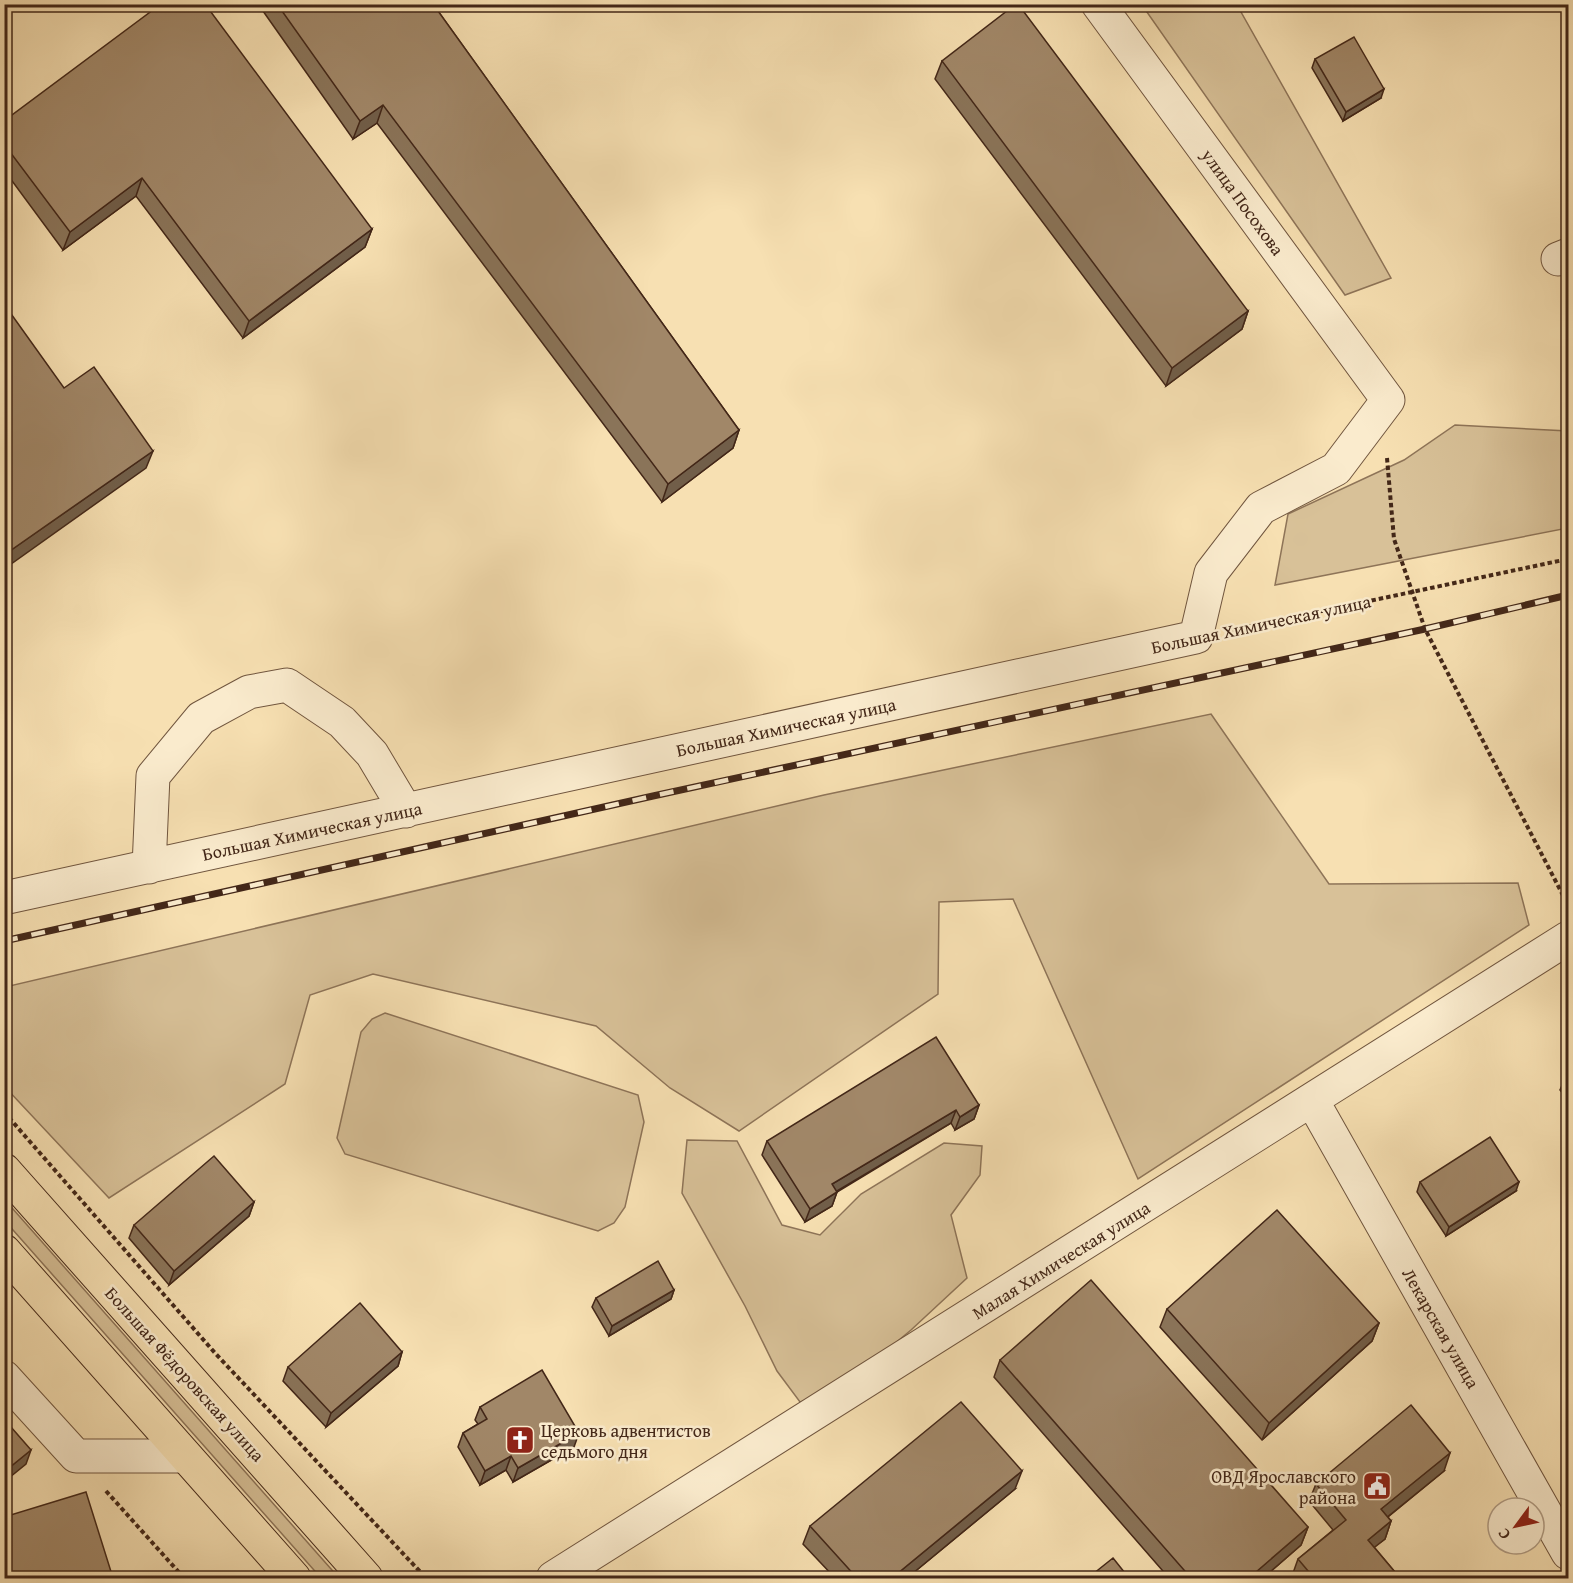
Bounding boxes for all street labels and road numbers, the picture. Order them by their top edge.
street label: улица Посохова [1194,142,1291,261]
street label: Большая Химическая улица [1149,587,1374,661]
street label: Большая Химическая улица [674,690,899,764]
street label: Большая Химическая улица [200,794,425,868]
street label: Малая Химическая улица [967,1194,1156,1326]
street label: Лекарская улица [1396,1263,1487,1394]
street label: Большая Фёдоровская улица [99,1280,271,1468]

